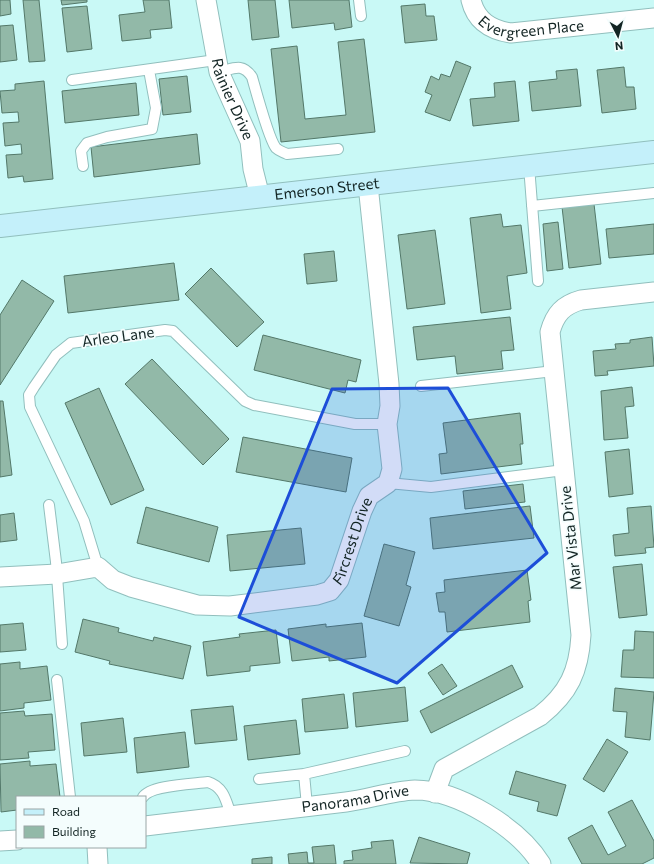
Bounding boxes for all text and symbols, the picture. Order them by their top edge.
street label: Evergreen Place [475,11,585,41]
north arrow [598,16,638,56]
text: N [614,40,624,53]
street label: Rainier Drive [209,57,258,142]
street label: Emerson Street [273,173,380,203]
street label: Arleo Lane [81,322,155,350]
street label: Mar Vista Drive [556,485,584,591]
street label: Fircrest Drive [328,494,375,589]
street label: Panorama Drive [300,780,410,815]
legend [16,796,146,848]
text: Road [52,804,80,818]
text: Building [52,824,96,838]

